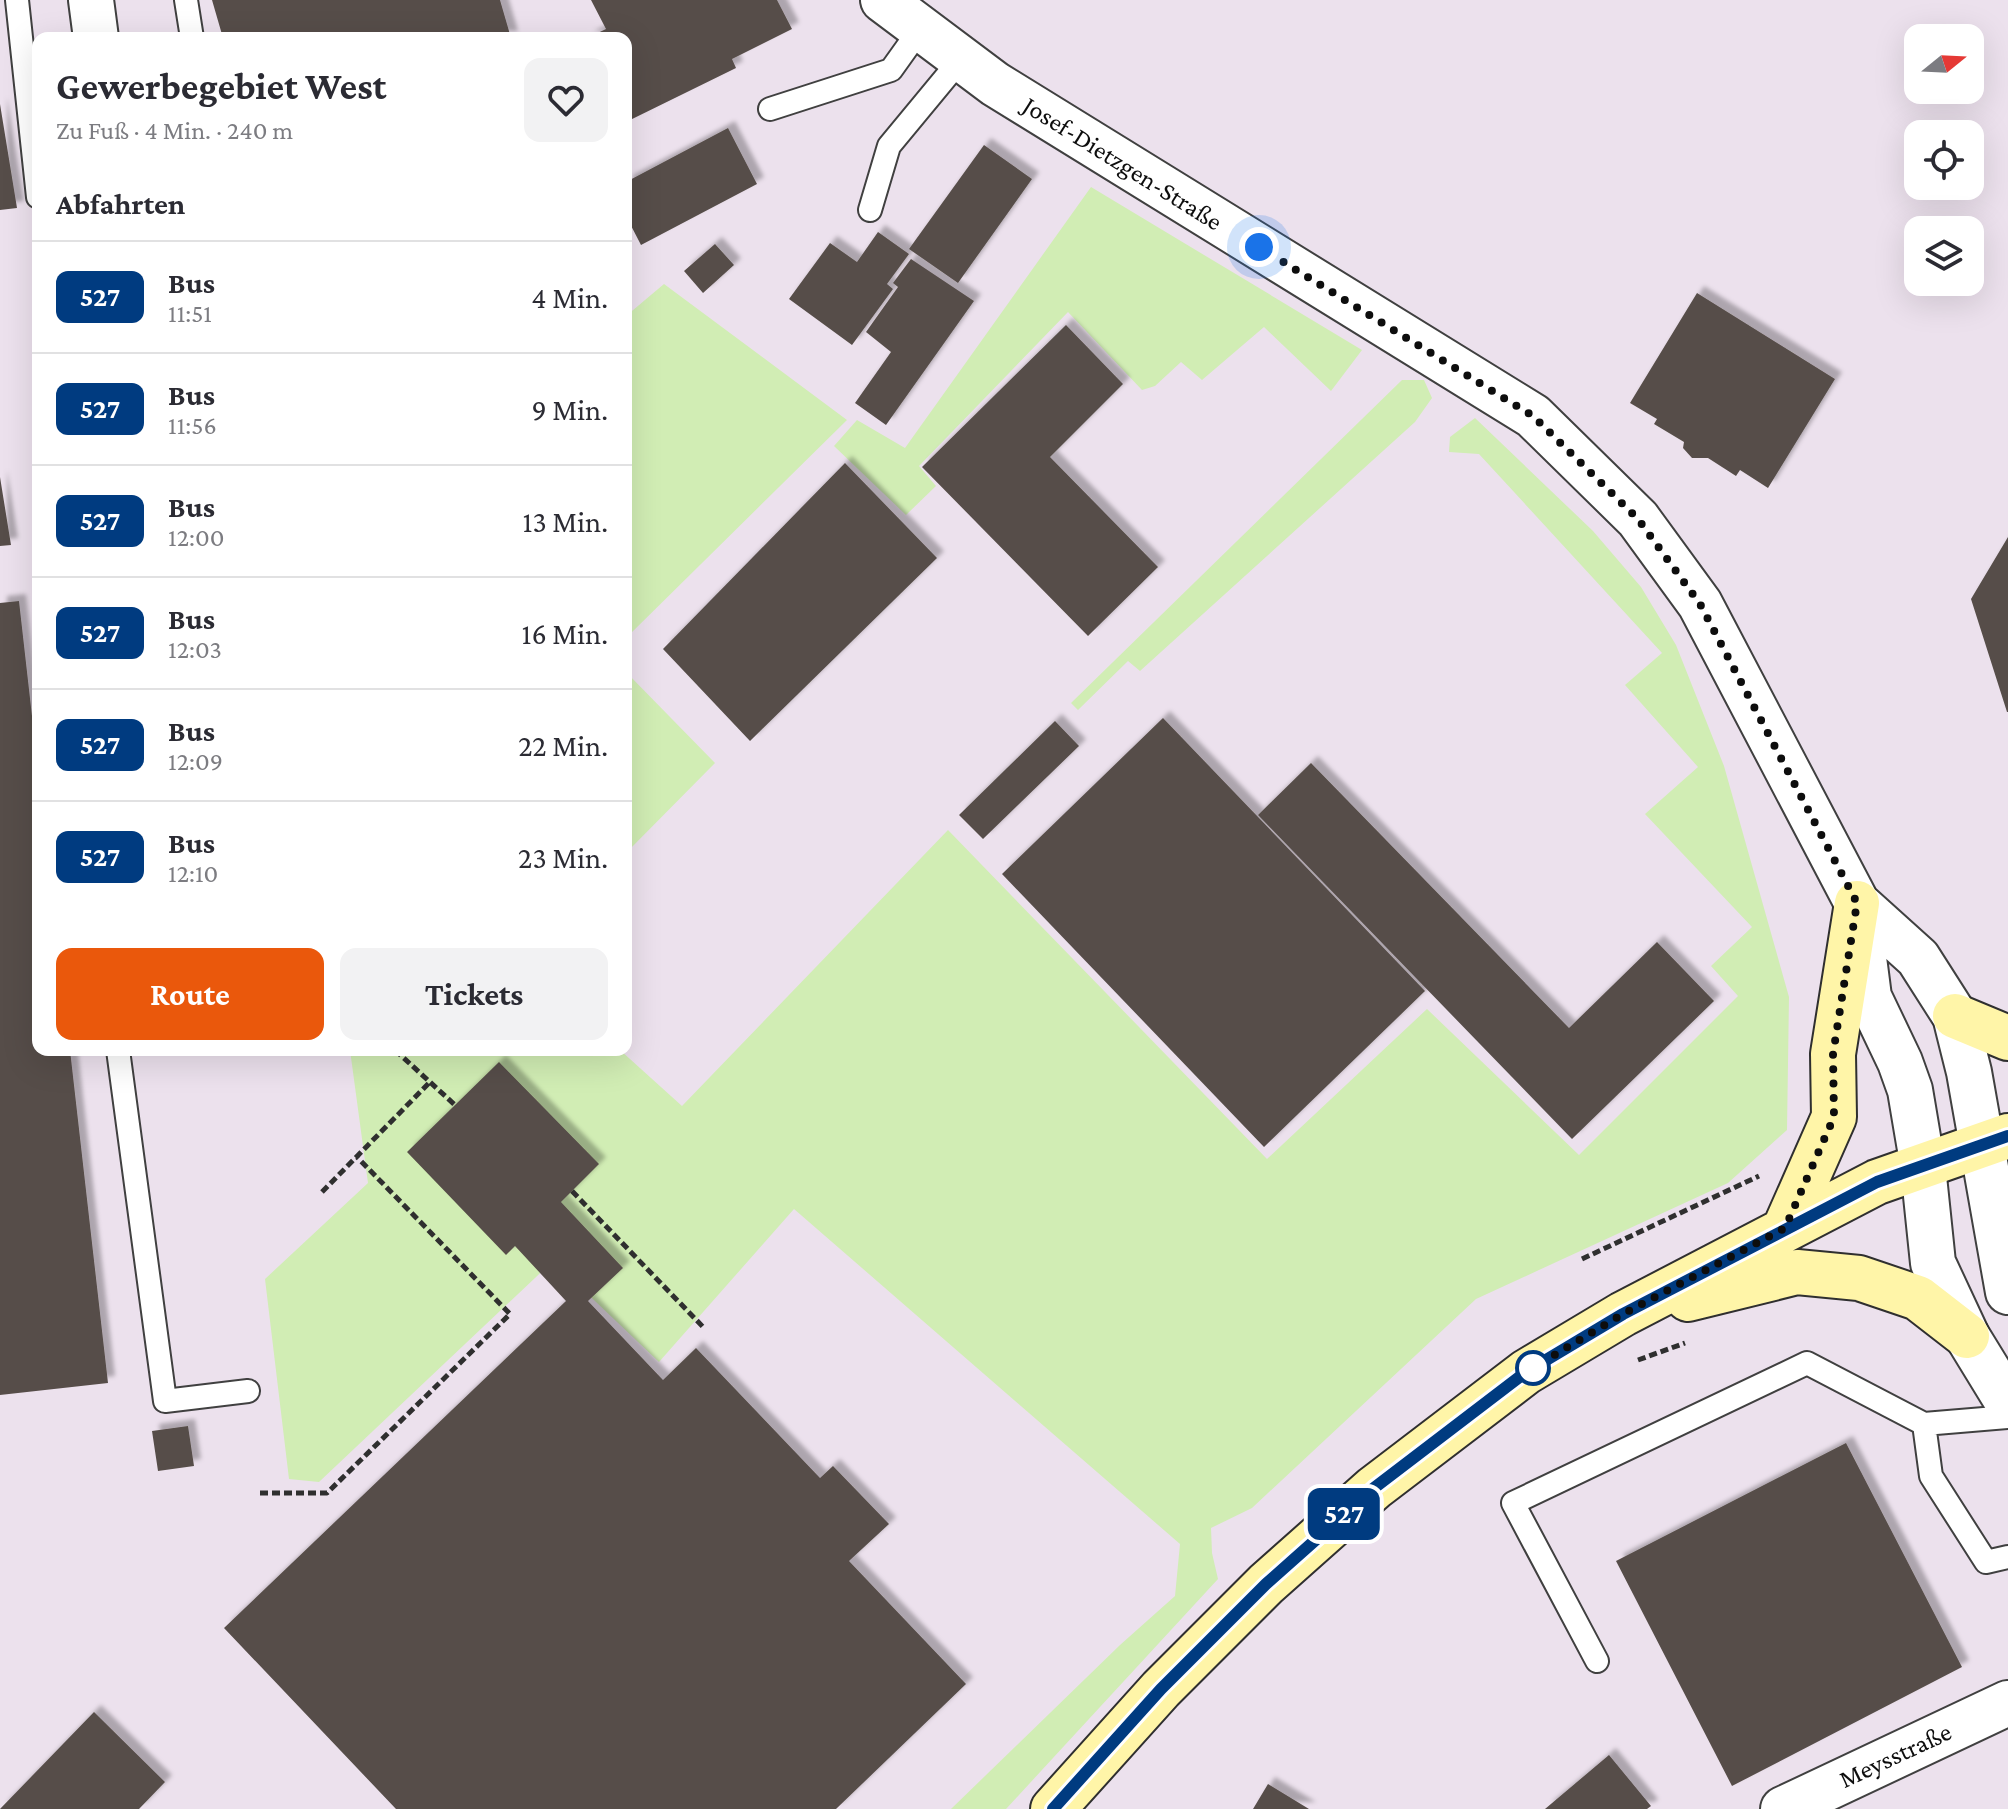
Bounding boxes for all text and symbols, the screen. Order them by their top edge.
north arrow [1904,24,1984,104]
map controls [1904,24,1984,296]
button: heart [524,58,608,142]
text: Gewerbegebiet West [56,65,386,107]
street label: Josef-Dietzgen-Straße [1016,89,1228,236]
text: Zu Fuß · 4 Min. · 240 m [56,116,293,145]
button: locate [1904,120,1984,200]
text: Abfahrten [56,187,185,220]
button: layers [1904,216,1984,296]
your location [1239,227,1279,267]
text: Bus [168,266,215,299]
text: 527 [80,281,120,312]
text: 4 Min. [531,281,608,314]
text: 11:51 [168,299,212,328]
text: Bus [168,378,215,411]
text: 527 [80,393,120,424]
text: 9 Min. [531,393,608,426]
text: 11:56 [168,411,217,440]
text: Bus [168,490,215,523]
text: 527 [80,505,120,536]
text: 13 Min. [522,505,608,538]
text: 12:00 [168,523,224,552]
text: Bus [168,602,215,635]
text: 527 [80,617,120,648]
text: 16 Min. [521,617,608,650]
text: 12:03 [168,635,222,664]
text: Bus [168,714,215,747]
text: 527 [80,729,120,760]
text: 22 Min. [518,729,608,762]
text: 12:09 [168,747,223,776]
text: Bus [168,826,215,859]
text: 527 [80,841,120,872]
text: 23 Min. [518,841,608,874]
text: 12:10 [168,859,218,888]
button: Route [56,948,324,1040]
button: Tickets [340,948,608,1040]
unlabelled marker [1516,1351,1550,1385]
line badge: 527 [1298,1488,1390,1540]
text: 527 [1324,1498,1364,1529]
street label: Meysstraße [1834,1717,1956,1794]

